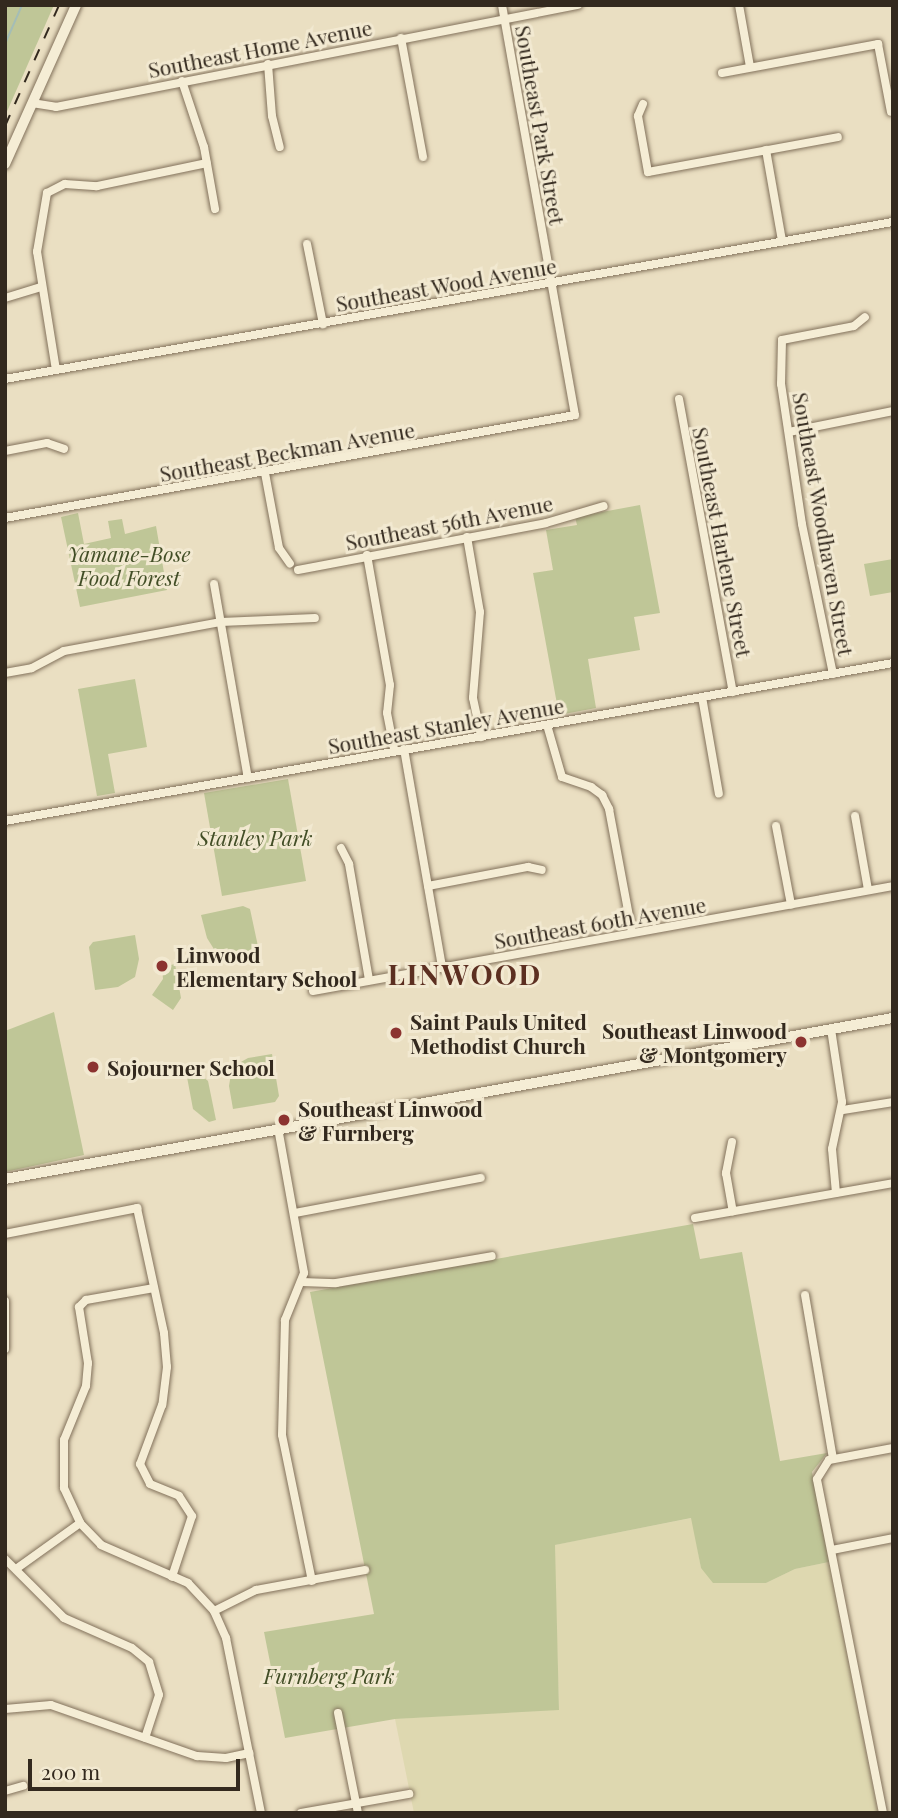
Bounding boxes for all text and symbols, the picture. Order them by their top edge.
street label: Southeast Home Avenue [145,14,375,82]
street label: Southeast Park Street [511,23,571,227]
street label: Southeast Wood Avenue [333,252,559,316]
street label: Southeast Woodhaven Street [788,390,860,658]
street label: Southeast Beckman Avenue [157,416,417,486]
street label: Southeast Harlene Street [688,425,758,659]
street label: Southeast 56th Avenue [343,489,555,555]
park label: Yamane-Bose Food Forest [67,540,191,590]
street label: Southeast Stanley Avenue [325,692,567,758]
park label: Stanley Park [198,824,312,850]
street label: Southeast 60th Avenue [492,891,708,953]
place label: Linwood Elementary School [176,941,358,991]
district label: LINWOOD [389,957,541,991]
marker: Linwood Elementary School [154,958,170,974]
place label: Saint Pauls United Methodist Church [410,1008,587,1058]
place label: Southeast Linwood & Montgomery [602,1017,787,1067]
marker: Saint Pauls United Methodist Church [388,1025,404,1041]
marker: Southeast Linwood & Montgomery [793,1034,809,1050]
place label: Sojourner School [107,1054,275,1080]
marker: Sojourner School [85,1059,101,1075]
place label: Southeast Linwood & Furnberg [298,1095,483,1145]
marker: Southeast Linwood & Furnberg [276,1112,292,1128]
park label: Furnberg Park [263,1662,395,1688]
scale bar [32,1744,243,1788]
text: 200 m [41,1757,100,1785]

